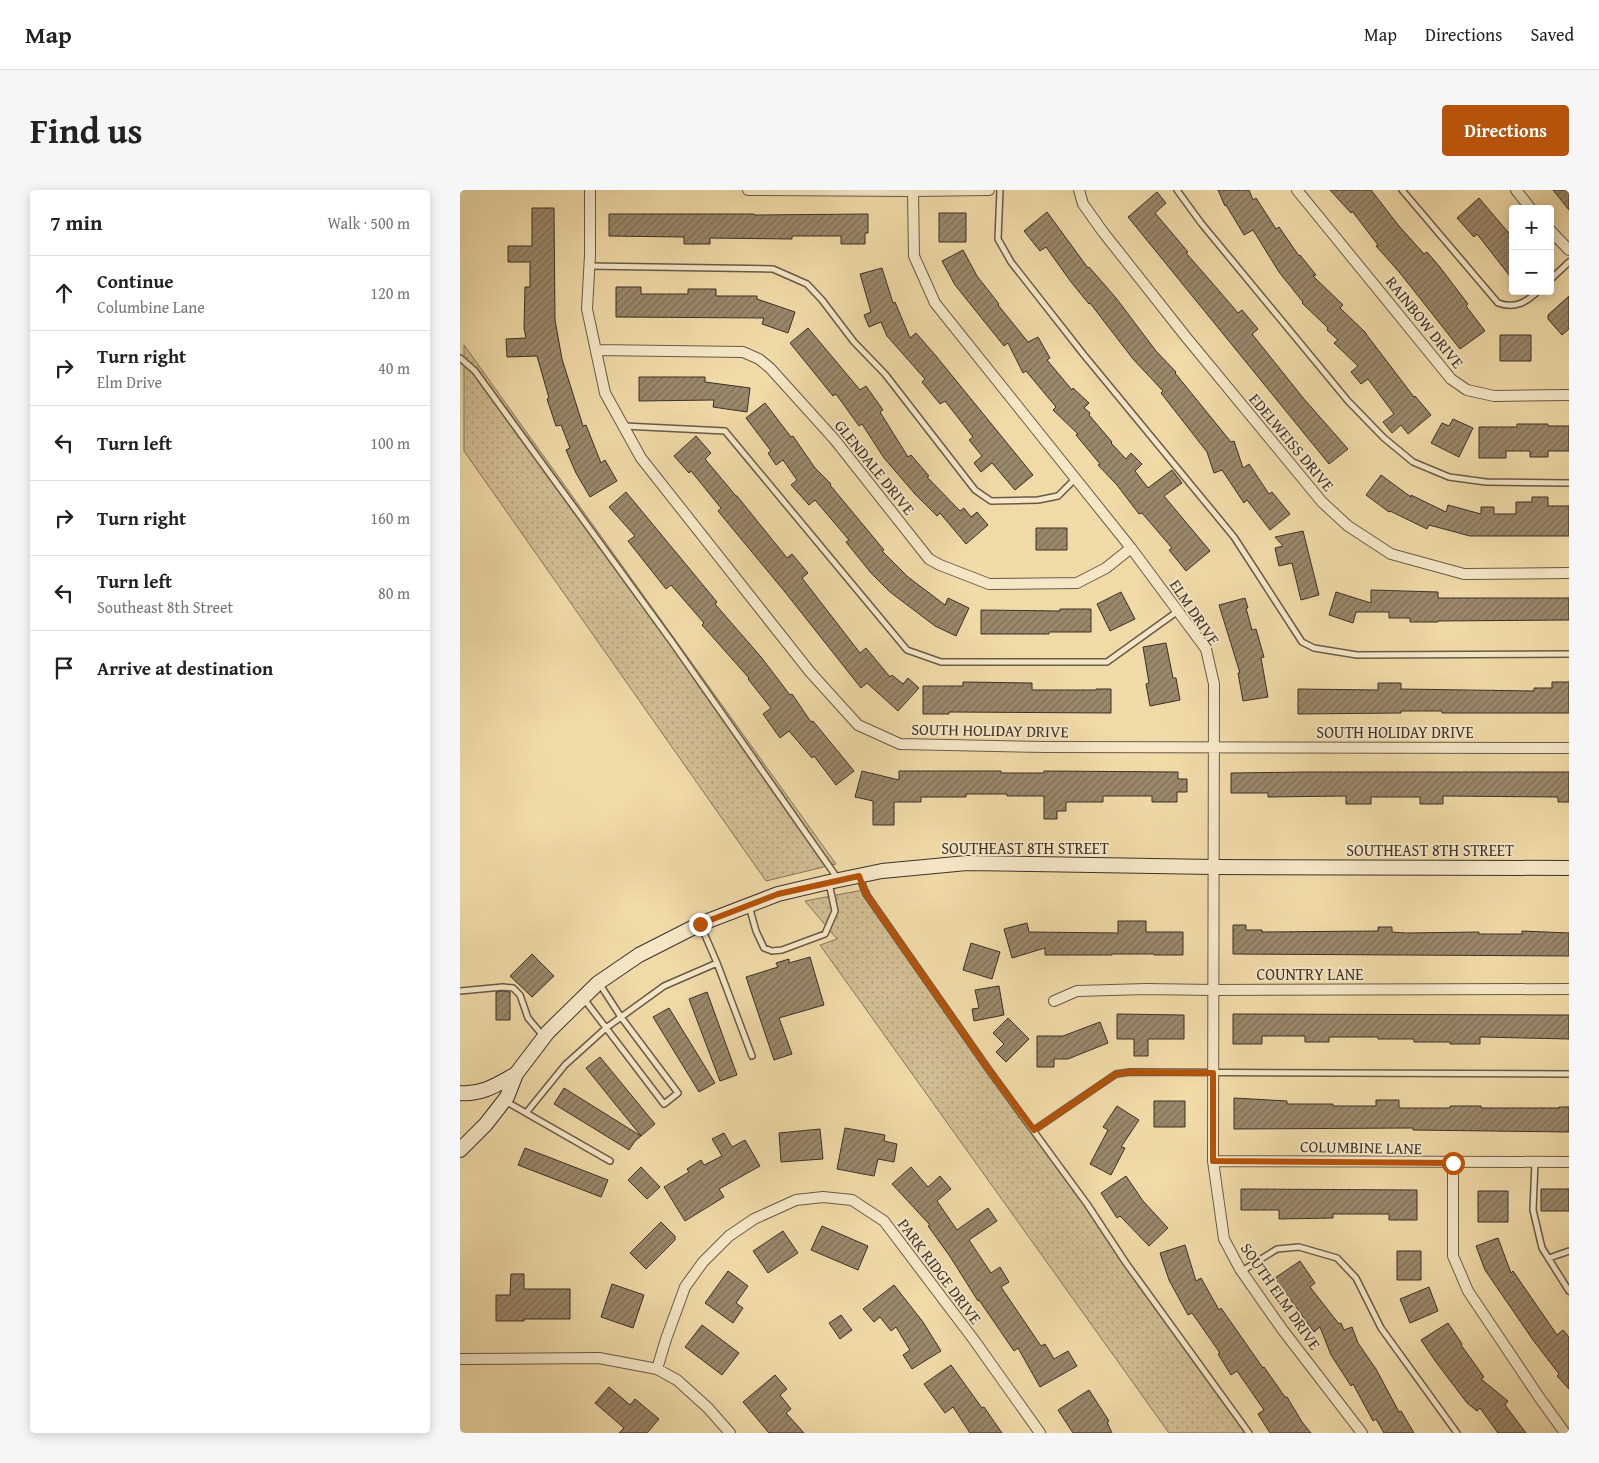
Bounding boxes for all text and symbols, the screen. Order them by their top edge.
text: Map [25,17,72,52]
text: Map [1364,21,1397,48]
text: Directions [1425,21,1502,48]
text: Saved [1530,21,1574,48]
text: Find us [30,105,143,156]
button: Directions [1442,105,1569,156]
map controls [1509,205,1554,295]
button: + [1509,205,1554,250]
text: 7 min [50,207,102,238]
text: Walk · 500 m [327,211,410,235]
button: − [1509,250,1554,295]
text: Continue [97,267,174,295]
street label: RAINBOW DRIVE [1380,271,1470,373]
icon: ahead [50,279,78,307]
text: 120 m [370,281,410,305]
text: Columbine Lane [97,295,205,319]
text: Turn right [97,342,186,370]
icon: right [50,354,78,382]
text: 40 m [378,356,410,380]
text: Elm Drive [97,370,162,394]
street label: EDELWEISS DRIVE [1244,388,1340,496]
street label: GLENDALE DRIVE [829,414,921,520]
icon: left [50,429,78,457]
text: Turn left [97,429,172,457]
text: 100 m [370,431,410,455]
icon: right [50,504,78,532]
text: Turn right [97,504,186,532]
text: 160 m [370,506,410,530]
text: Turn left [97,567,172,595]
street label: ELM DRIVE [1164,574,1226,650]
icon: left [50,579,78,607]
text: 80 m [378,581,410,605]
text: Southeast 8th Street [97,595,233,619]
icon: arrive [50,654,78,682]
text: Arrive at destination [97,654,273,682]
street label: SOUTH HOLIDAY DRIVE [911,717,1069,743]
street label: SOUTH HOLIDAY DRIVE [1316,720,1474,744]
street label: SOUTHEAST 8TH STREET [941,836,1109,860]
street label: SOUTHEAST 8TH STREET [1346,838,1514,862]
route end [689,913,712,936]
street label: COUNTRY LANE [1257,962,1363,986]
street label: COLUMBINE LANE [1300,1134,1422,1160]
route start [1442,1152,1465,1175]
street label: PARK RIDGE DRIVE [892,1213,988,1329]
street label: SOUTH ELM DRIVE [1235,1237,1327,1355]

